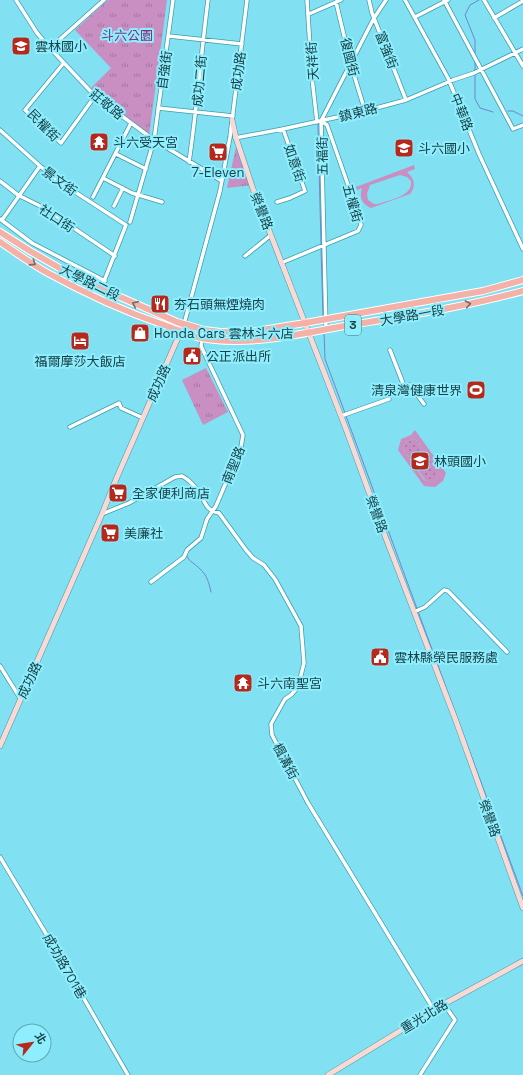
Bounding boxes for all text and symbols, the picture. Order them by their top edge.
park label: 斗六公園 [101,27,153,44]
street label: 富強街 [372,29,401,71]
school or university icon: 雲林國小 [10,35,32,57]
street label: 復國街 [337,36,362,78]
place label: 雲林國小 [35,38,87,55]
street label: 天祥街 [303,41,322,81]
street label: 自強街 [153,50,176,91]
street label: 成功路 [228,51,249,91]
street label: 成功二街 [189,54,210,108]
street label: 莊敬路 [86,86,127,123]
street label: 中華路 [447,91,476,133]
street label: 鎮東路 [337,100,379,125]
street label: 民權街 [24,106,63,145]
temple icon: 斗六受天宮 [88,131,110,153]
place label: 斗六受天宮 [113,134,178,151]
street label: 五福街 [314,136,331,176]
school or university icon: 斗六國小 [393,137,415,159]
place label: 斗六國小 [418,140,470,157]
supermarket icon: 7-Eleven [207,141,229,163]
street label: 如意街 [280,142,309,184]
street label: 景文街 [39,163,80,200]
place label: 7-Eleven [192,164,244,181]
street label: 五權街 [339,182,366,224]
street label: 榮譽路 [247,190,276,232]
street label: 社口街 [36,201,78,236]
one-way arrow [29,258,36,266]
street label: 大學路二段 [57,261,123,304]
restaurant icon: 夯石頭無煙燒肉 [149,293,171,315]
place label: 夯石頭無煙燒肉 [174,296,265,313]
one-way arrow [132,301,140,309]
street label: 大學路一段 [379,301,446,330]
one-way arrow [465,301,471,309]
road number: 3 [345,315,361,335]
shop icon: Honda Cars 雲林斗六店 [129,322,151,344]
place label: Honda Cars 雲林斗六店 [154,325,294,342]
hotel icon: 福爾摩莎大飯店 [69,330,91,352]
public building icon: 公正派出所 [181,345,203,367]
place label: 公正派出所 [206,348,271,365]
place label: 福爾摩莎大飯店 [34,353,126,370]
street label: 成功路 [143,362,174,404]
sports icon: 清泉灣健康世界 [465,379,487,401]
place label: 清泉灣健康世界 [371,382,462,399]
street label: 南聖路 [218,444,249,486]
school or university icon: 林頭國小 [409,450,431,472]
place label: 林頭國小 [434,453,486,470]
supermarket icon: 全家便利商店 [107,482,129,504]
place label: 全家便利商店 [132,485,210,502]
street label: 榮譽路 [362,493,391,535]
supermarket icon: 美廉社 [99,522,121,544]
place label: 美廉社 [124,525,163,542]
public building icon: 雲林縣榮民服務處 [369,646,391,668]
place label: 雲林縣榮民服務處 [394,649,498,666]
street label: 成功路 [14,659,45,701]
temple icon: 斗六南聖宮 [232,672,254,694]
place label: 斗六南聖宮 [257,675,322,692]
street label: 楓溝街 [269,740,302,782]
street label: 榮譽路 [475,797,504,839]
street label: 成功路701巷 [39,930,90,1002]
street label: 重光北路 [398,996,451,1037]
north arrow [12,1023,52,1063]
text: 北 [32,1030,49,1046]

